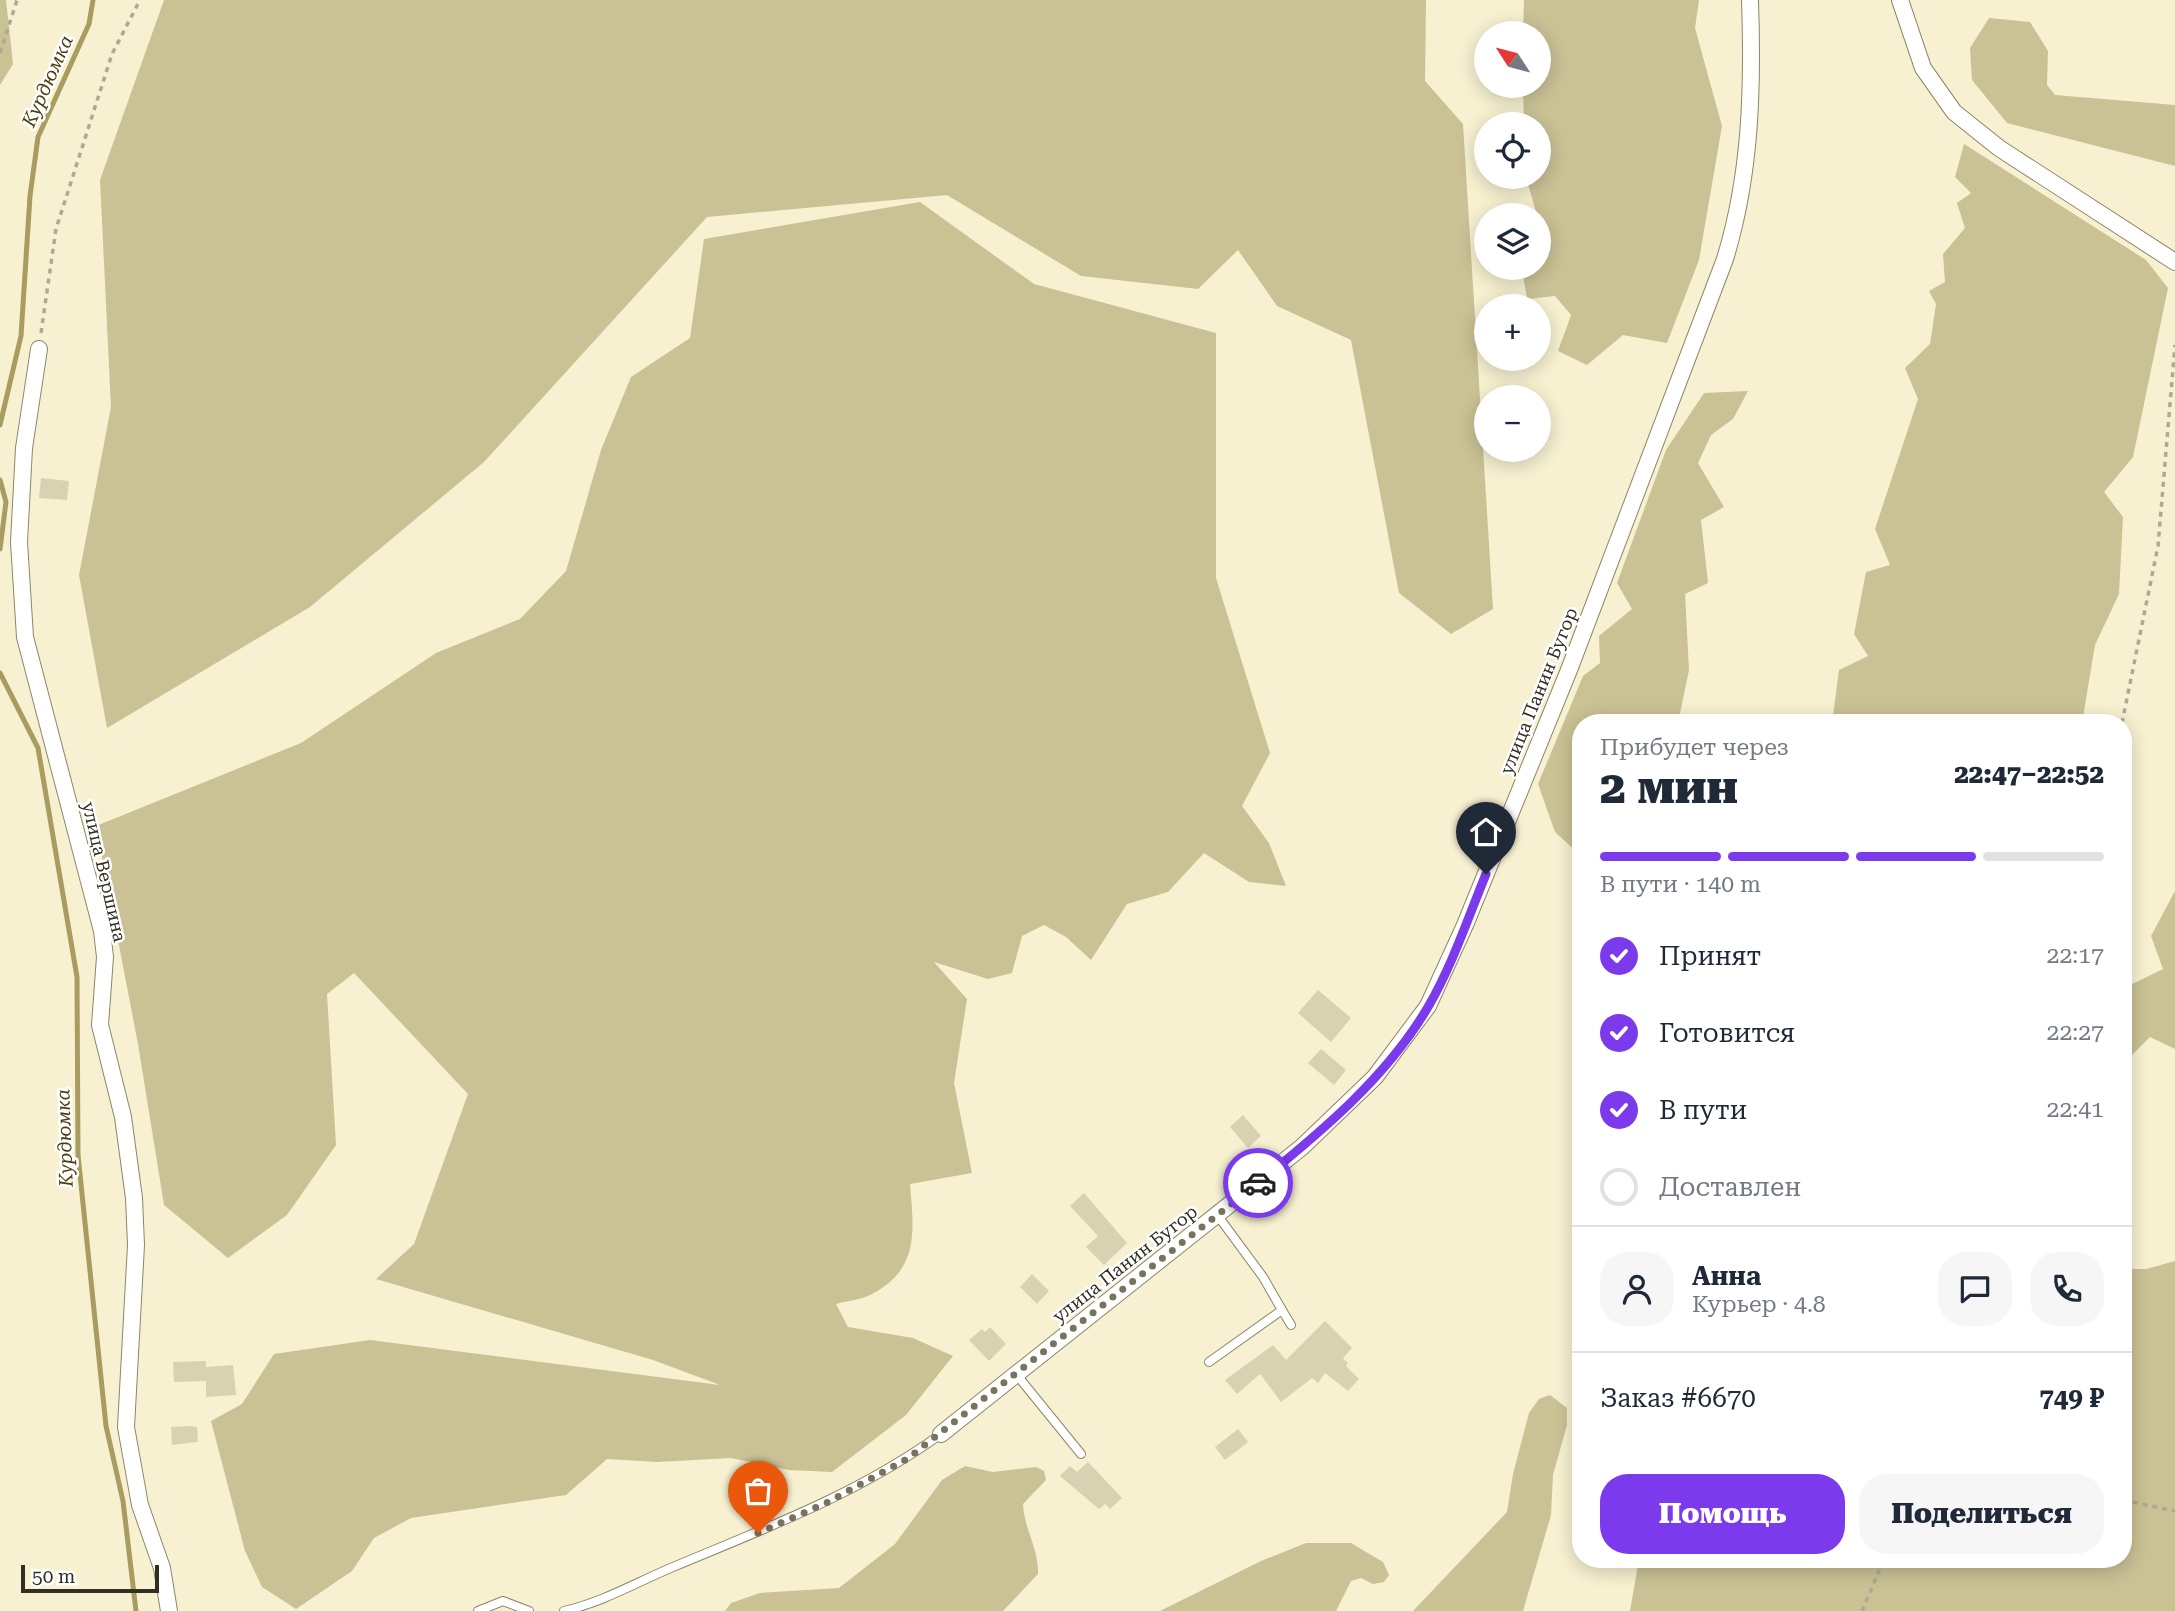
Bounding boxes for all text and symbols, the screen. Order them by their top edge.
north arrow [1474,21,1550,98]
map controls [1474,21,1551,462]
water label: Курдюмка [17,32,78,132]
button: locate [1474,112,1551,189]
button: layers [1474,203,1551,280]
button: + [1474,294,1551,371]
button: − [1474,385,1551,462]
street label: улица Панин Бугор [1495,604,1582,777]
text: Прибудет через [1600,734,1789,761]
text: 22:47–22:52 [1954,759,2104,789]
text: 2 мин [1600,760,1738,814]
street label: улица Вершина [78,800,131,944]
pin [1456,802,1516,874]
icon: home [1467,813,1505,851]
text: В пути · 140 m [1600,871,1761,898]
icon: check [1600,937,1638,975]
text: Принят [1659,941,1761,971]
text: 22:17 [2047,942,2104,969]
icon: check [1600,1014,1638,1052]
text: Готовится [1659,1018,1795,1048]
text: 22:27 [2047,1019,2104,1046]
water label: Курдюмка [51,1089,78,1188]
icon: check [1600,1091,1638,1129]
text: В пути [1659,1095,1747,1125]
text: 22:41 [2047,1096,2104,1123]
courier [1223,1148,1293,1218]
icon: car [1239,1164,1277,1202]
text: Доставлен [1659,1172,1801,1202]
street label: улица Панин Бугор [1048,1201,1201,1327]
button: person [1600,1252,1674,1326]
button: chat [1938,1252,2012,1326]
button: phone [2030,1252,2104,1326]
text: Анна [1692,1261,1761,1291]
text: Курьер · 4.8 [1692,1291,1826,1318]
text: Заказ #6670 [1600,1383,1756,1413]
text: 749 ₽ [2039,1383,2104,1413]
pin [728,1461,788,1533]
icon: bag [739,1472,777,1510]
button: Помощь [1600,1474,1845,1554]
button: Поделиться [1859,1474,2104,1554]
scale bar [21,1562,159,1594]
text: 50 m [32,1565,75,1588]

